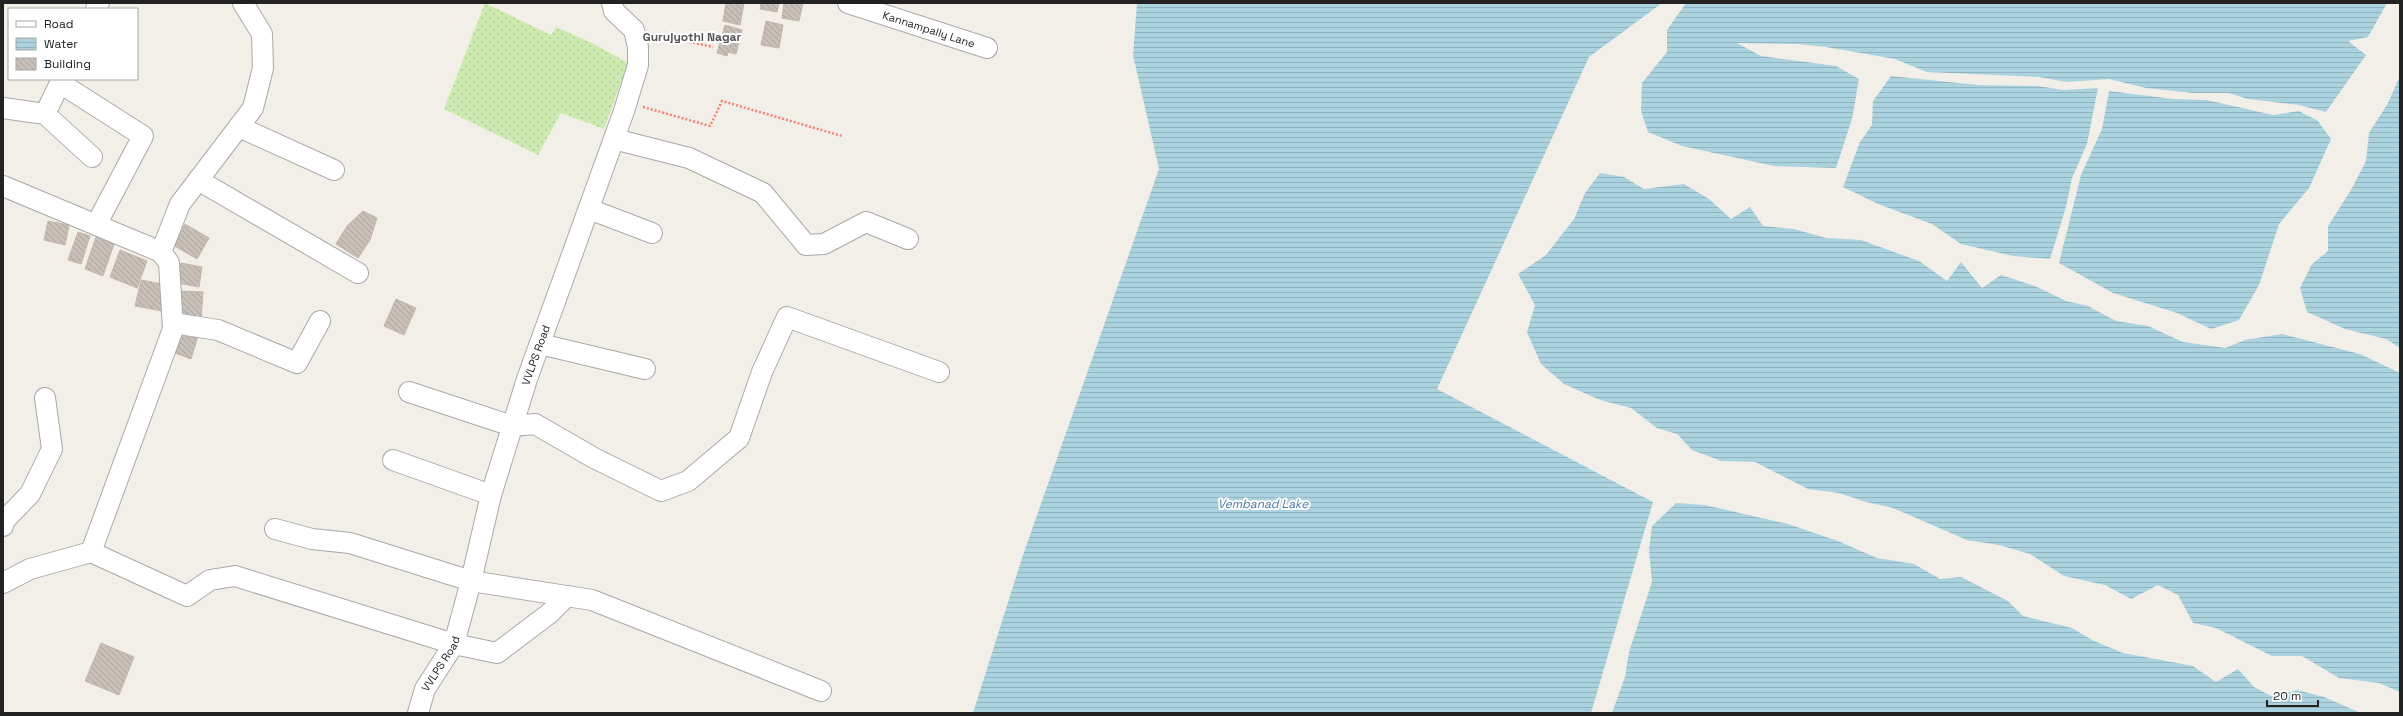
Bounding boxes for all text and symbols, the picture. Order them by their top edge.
legend [8,8,138,80]
street label: Kannampally Lane [881,8,977,51]
text: Road [44,16,73,32]
district label: Gurujyothi Nagar [643,29,742,45]
text: Water [44,36,78,52]
text: Building [44,56,91,72]
street label: VVLPS Road [519,323,553,387]
water label: Vembanad Lake [1218,496,1309,512]
street label: VVLPS Road [418,635,463,694]
scale bar [2267,682,2318,708]
text: 20 m [2273,688,2301,704]

